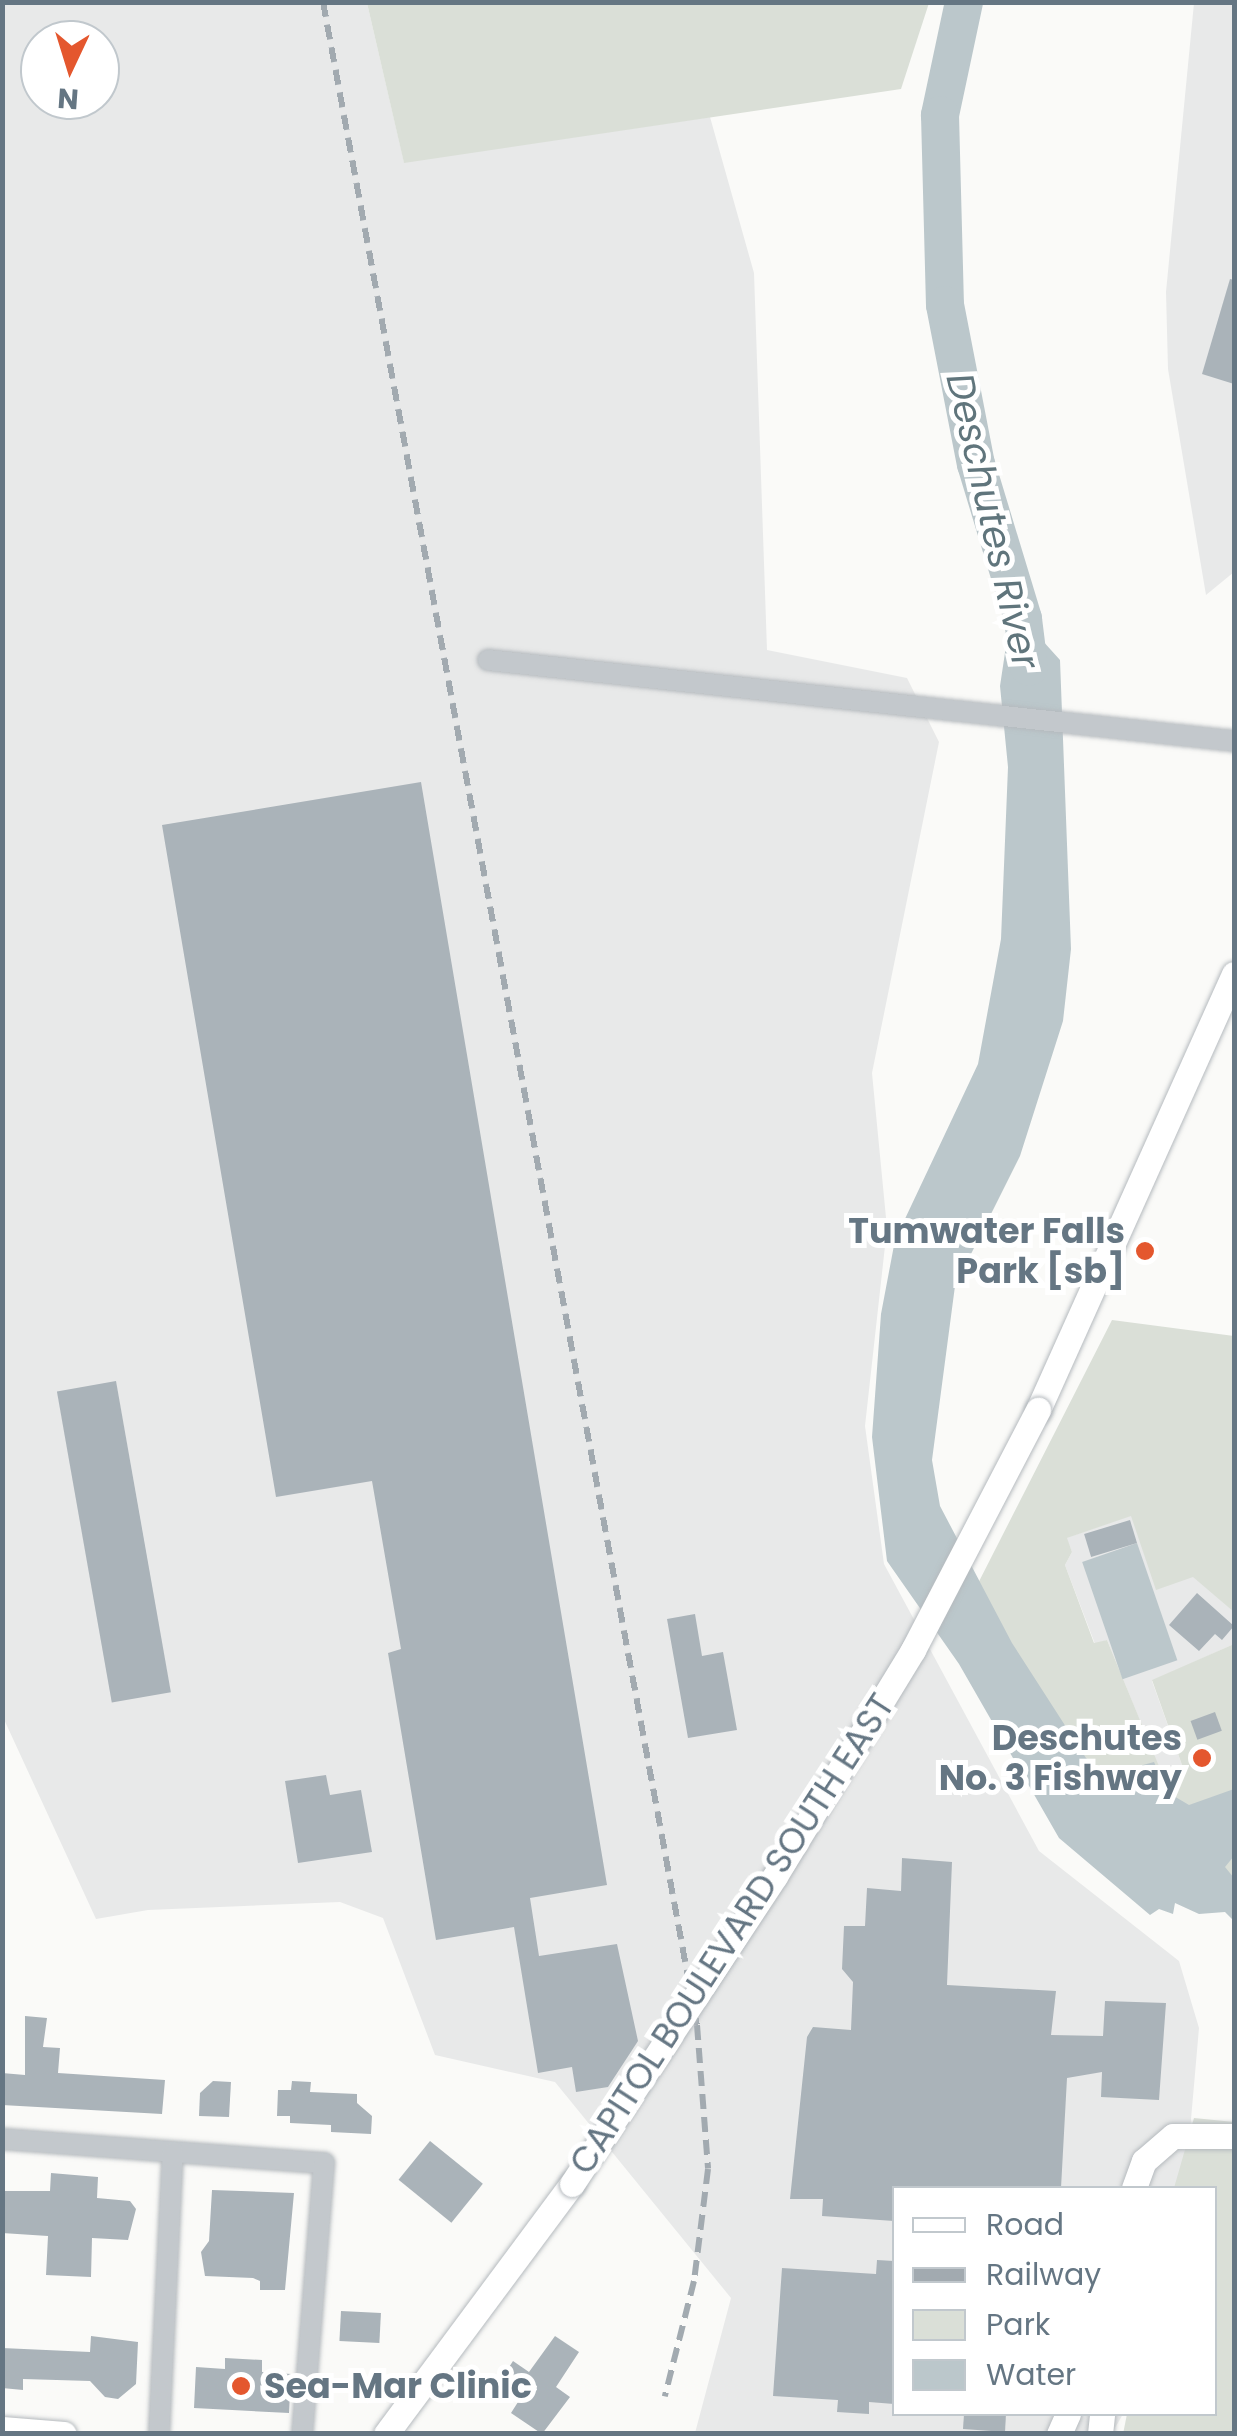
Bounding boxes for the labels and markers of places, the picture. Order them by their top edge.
place label: Tumwater Falls Park [sb] [848,1210,1125,1292]
marker: Tumwater Falls Park [sb] [1134,1240,1156,1262]
place label: Deschutes No. 3 Fishway [939,1717,1182,1799]
marker: Deschutes No. 3 Fishway [1191,1747,1213,1769]
place label: Sea-Mar Clinic [264,2365,532,2407]
marker: Sea-Mar Clinic [228,2373,254,2399]

